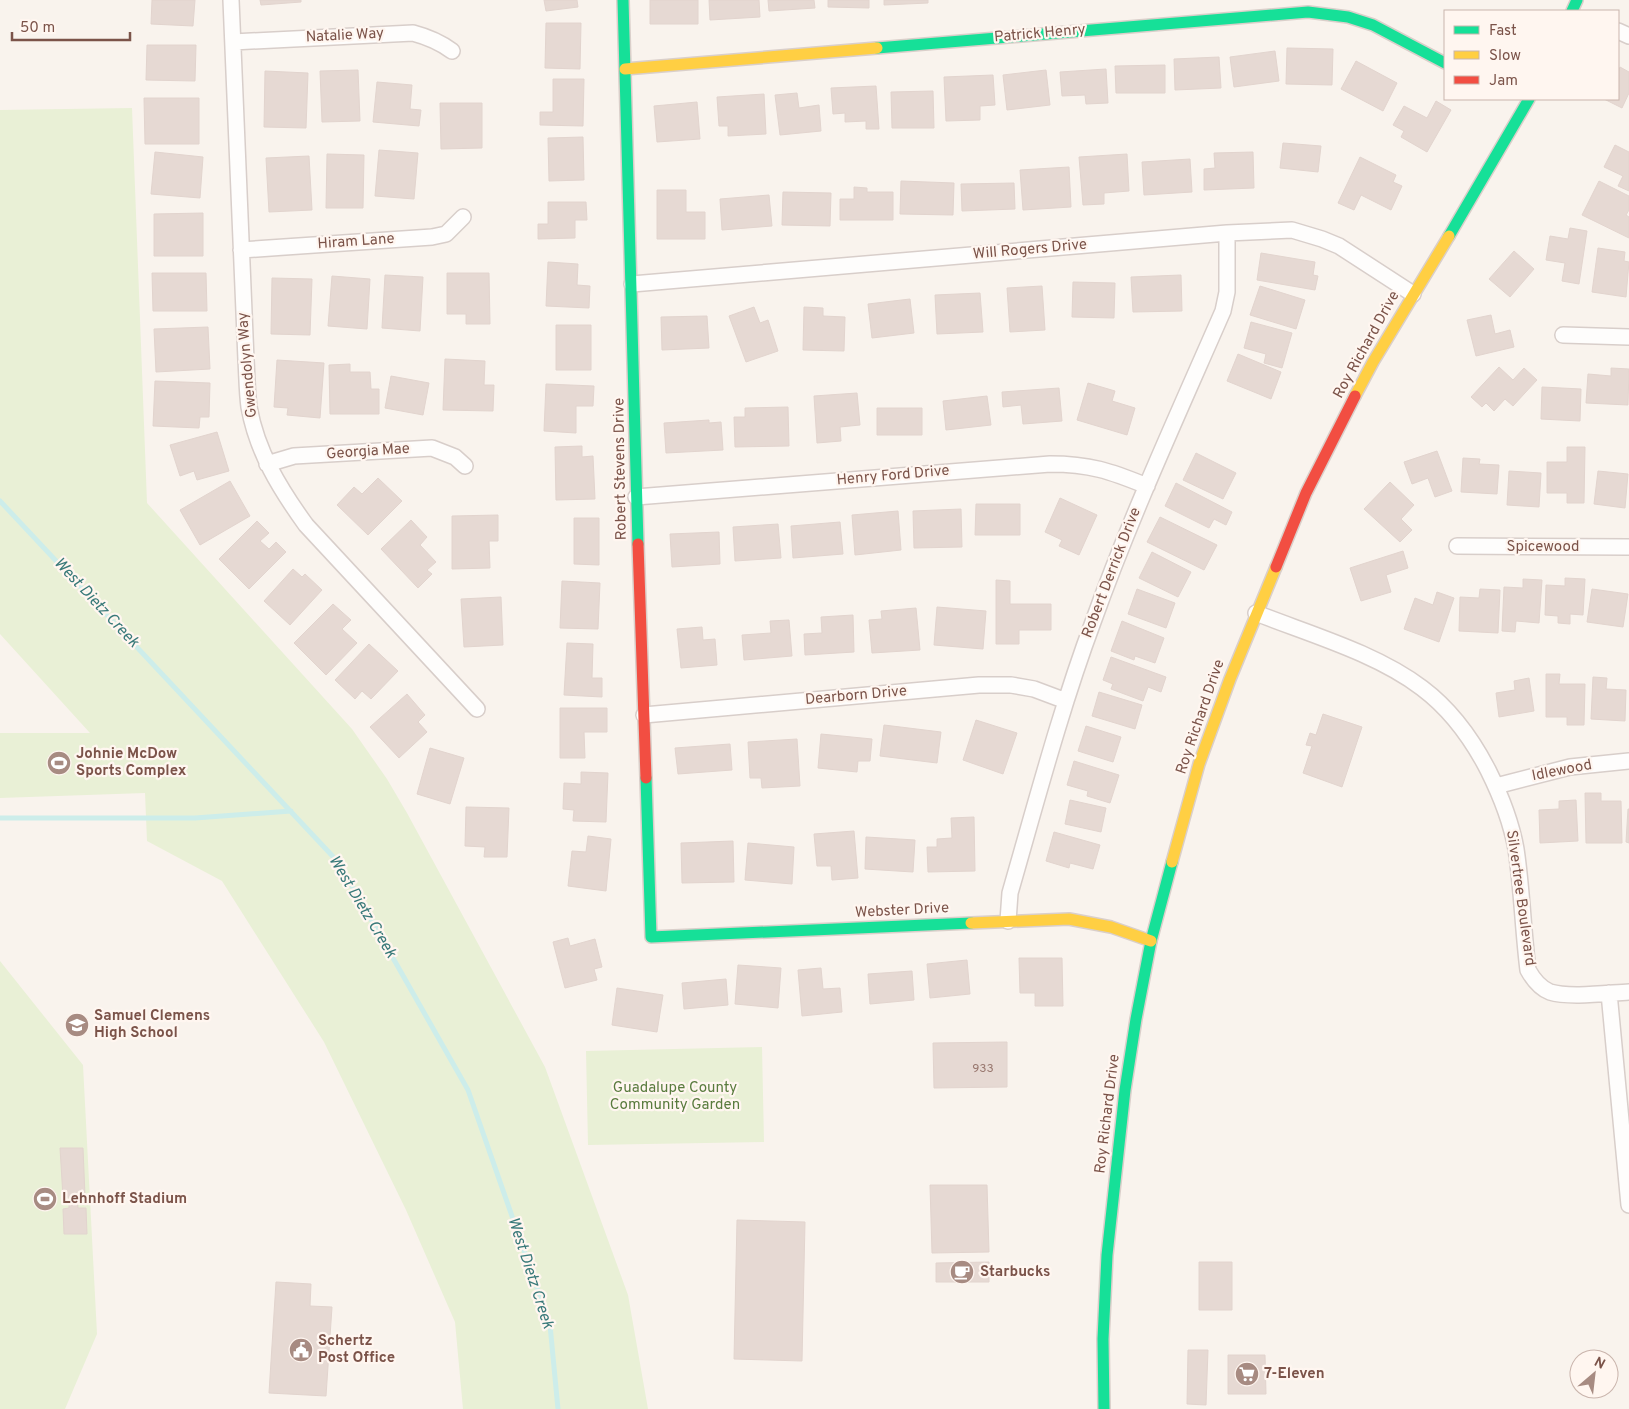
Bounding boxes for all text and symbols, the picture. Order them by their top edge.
scale bar [12,10,130,42]
legend [1444,10,1619,100]
text: 50 m [20,19,55,38]
street label: Patrick Henry [993,21,1087,47]
text: Fast [1489,22,1517,41]
street label: Natalie Way [305,24,385,48]
text: Slow [1489,47,1521,66]
text: Jam [1489,72,1518,91]
street label: Hiram Lane [317,230,395,254]
street label: Will Rogers Drive [972,236,1088,264]
street label: Roy Richard Drive [1330,288,1404,402]
street label: Gwendolyn Way [234,311,262,419]
street label: Robert Stevens Drive [610,398,632,540]
street label: Georgia Mae [325,440,411,464]
street label: Henry Ford Drive [836,462,950,490]
street label: Robert Derrick Drive [1078,505,1146,641]
street label: Spicewood [1506,538,1580,557]
water label: West Dietz Creek [49,554,144,653]
street label: Roy Richard Drive [1172,657,1230,777]
street label: Dearborn Drive [804,682,908,710]
place label: Johnie McDow Sports Complex [76,745,187,781]
sports icon: Johnie McDow Sports Complex [46,750,72,776]
street label: Idlewood [1530,756,1594,786]
street label: Silvertree Boulevard [1501,829,1539,967]
water label: West Dietz Creek [324,852,401,963]
street label: Webster Drive [854,899,950,923]
place label: Samuel Clemens High School [94,1007,210,1043]
school or university icon: Samuel Clemens High School [64,1012,90,1038]
street label: Roy Richard Drive [1091,1053,1125,1175]
house number: 933 [972,1061,994,1077]
park label: Guadalupe County Community Garden [610,1079,740,1115]
sports icon: Lehnhoff Stadium [32,1186,58,1212]
place label: Lehnhoff Stadium [62,1190,187,1209]
water label: West Dietz Creek [503,1215,558,1332]
cafe icon: Starbucks [949,1259,975,1285]
place label: Starbucks [980,1263,1050,1282]
place label: Schertz Post Office [318,1332,395,1368]
public building icon: Schertz Post Office [288,1337,314,1363]
north arrow [1569,1349,1619,1399]
text: N [1591,1354,1608,1374]
supermarket icon: 7-Eleven [1234,1361,1260,1387]
place label: 7-Eleven [1264,1365,1325,1384]

